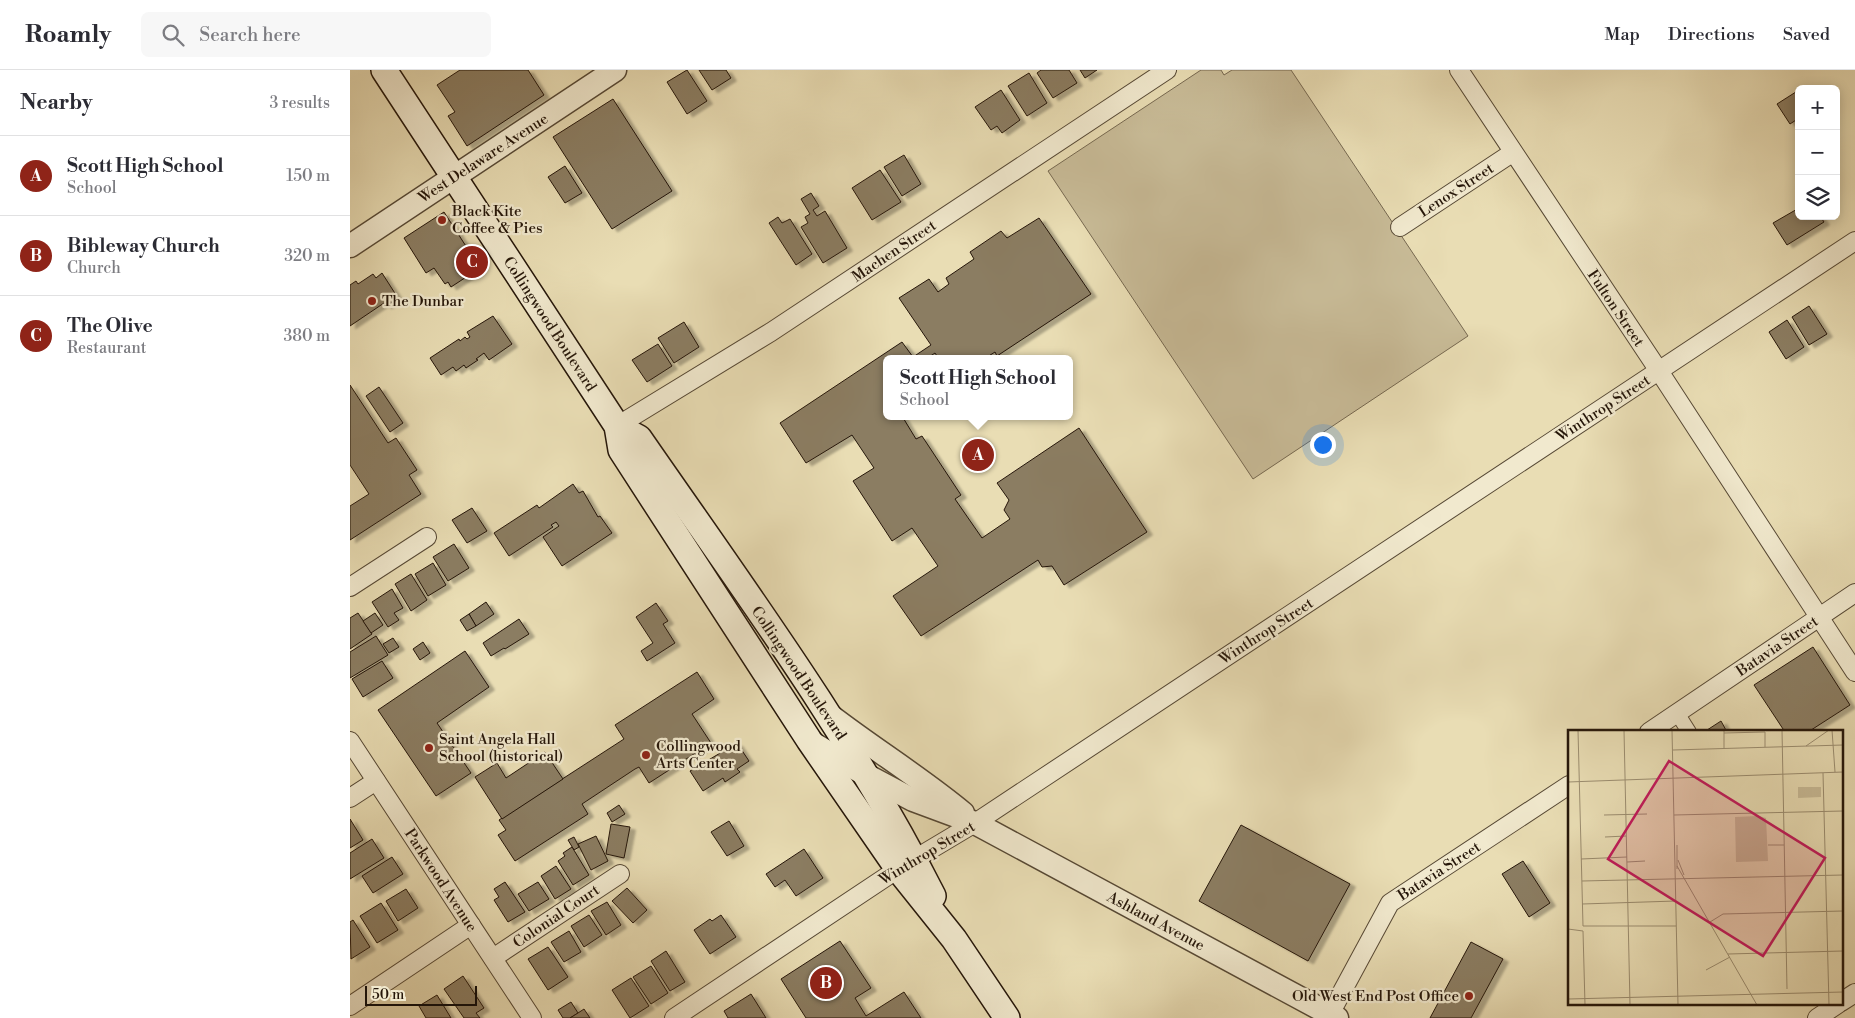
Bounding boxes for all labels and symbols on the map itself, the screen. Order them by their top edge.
street label: West Delaware Avenue [414,109,552,208]
street label: Lenox Street [1415,159,1498,222]
place label: Black Kite Coffee & Pies [451,202,543,238]
marker: Black Kite Coffee & Pies [436,214,448,226]
street label: Machen Street [849,216,941,287]
pin: C [456,243,488,281]
street label: Collingwood Boulevard [499,253,601,396]
street label: Fulton Street [1583,266,1649,351]
place label: The Dunbar [382,292,464,311]
marker: The Dunbar [366,295,378,307]
street label: Winthrop Street [1552,371,1655,447]
your location [1310,432,1336,458]
pin: A [962,436,994,474]
street label: Winthrop Street [1215,594,1318,670]
street label: Collingwood Boulevard [747,603,851,744]
street label: Batavia Street [1732,612,1823,681]
place label: Saint Angela Hall School (historical) [439,730,563,766]
inset map [1568,730,1842,1006]
place label: Collingwood Arts Center [655,737,741,773]
marker: Saint Angela Hall School (historical) [423,742,435,754]
marker: Collingwood Arts Center [640,749,652,761]
street label: Winthrop Street [875,817,979,890]
street label: Parkwood Avenue [400,825,481,935]
street label: Batavia Street [1393,837,1485,906]
street label: Colonial Court [509,880,604,952]
street label: Ashland Avenue [1103,887,1208,955]
pin: B [810,964,842,1002]
scale bar [365,983,478,1006]
place label: Old West End Post Office [1292,987,1459,1006]
marker: Old West End Post Office [1463,990,1475,1002]

